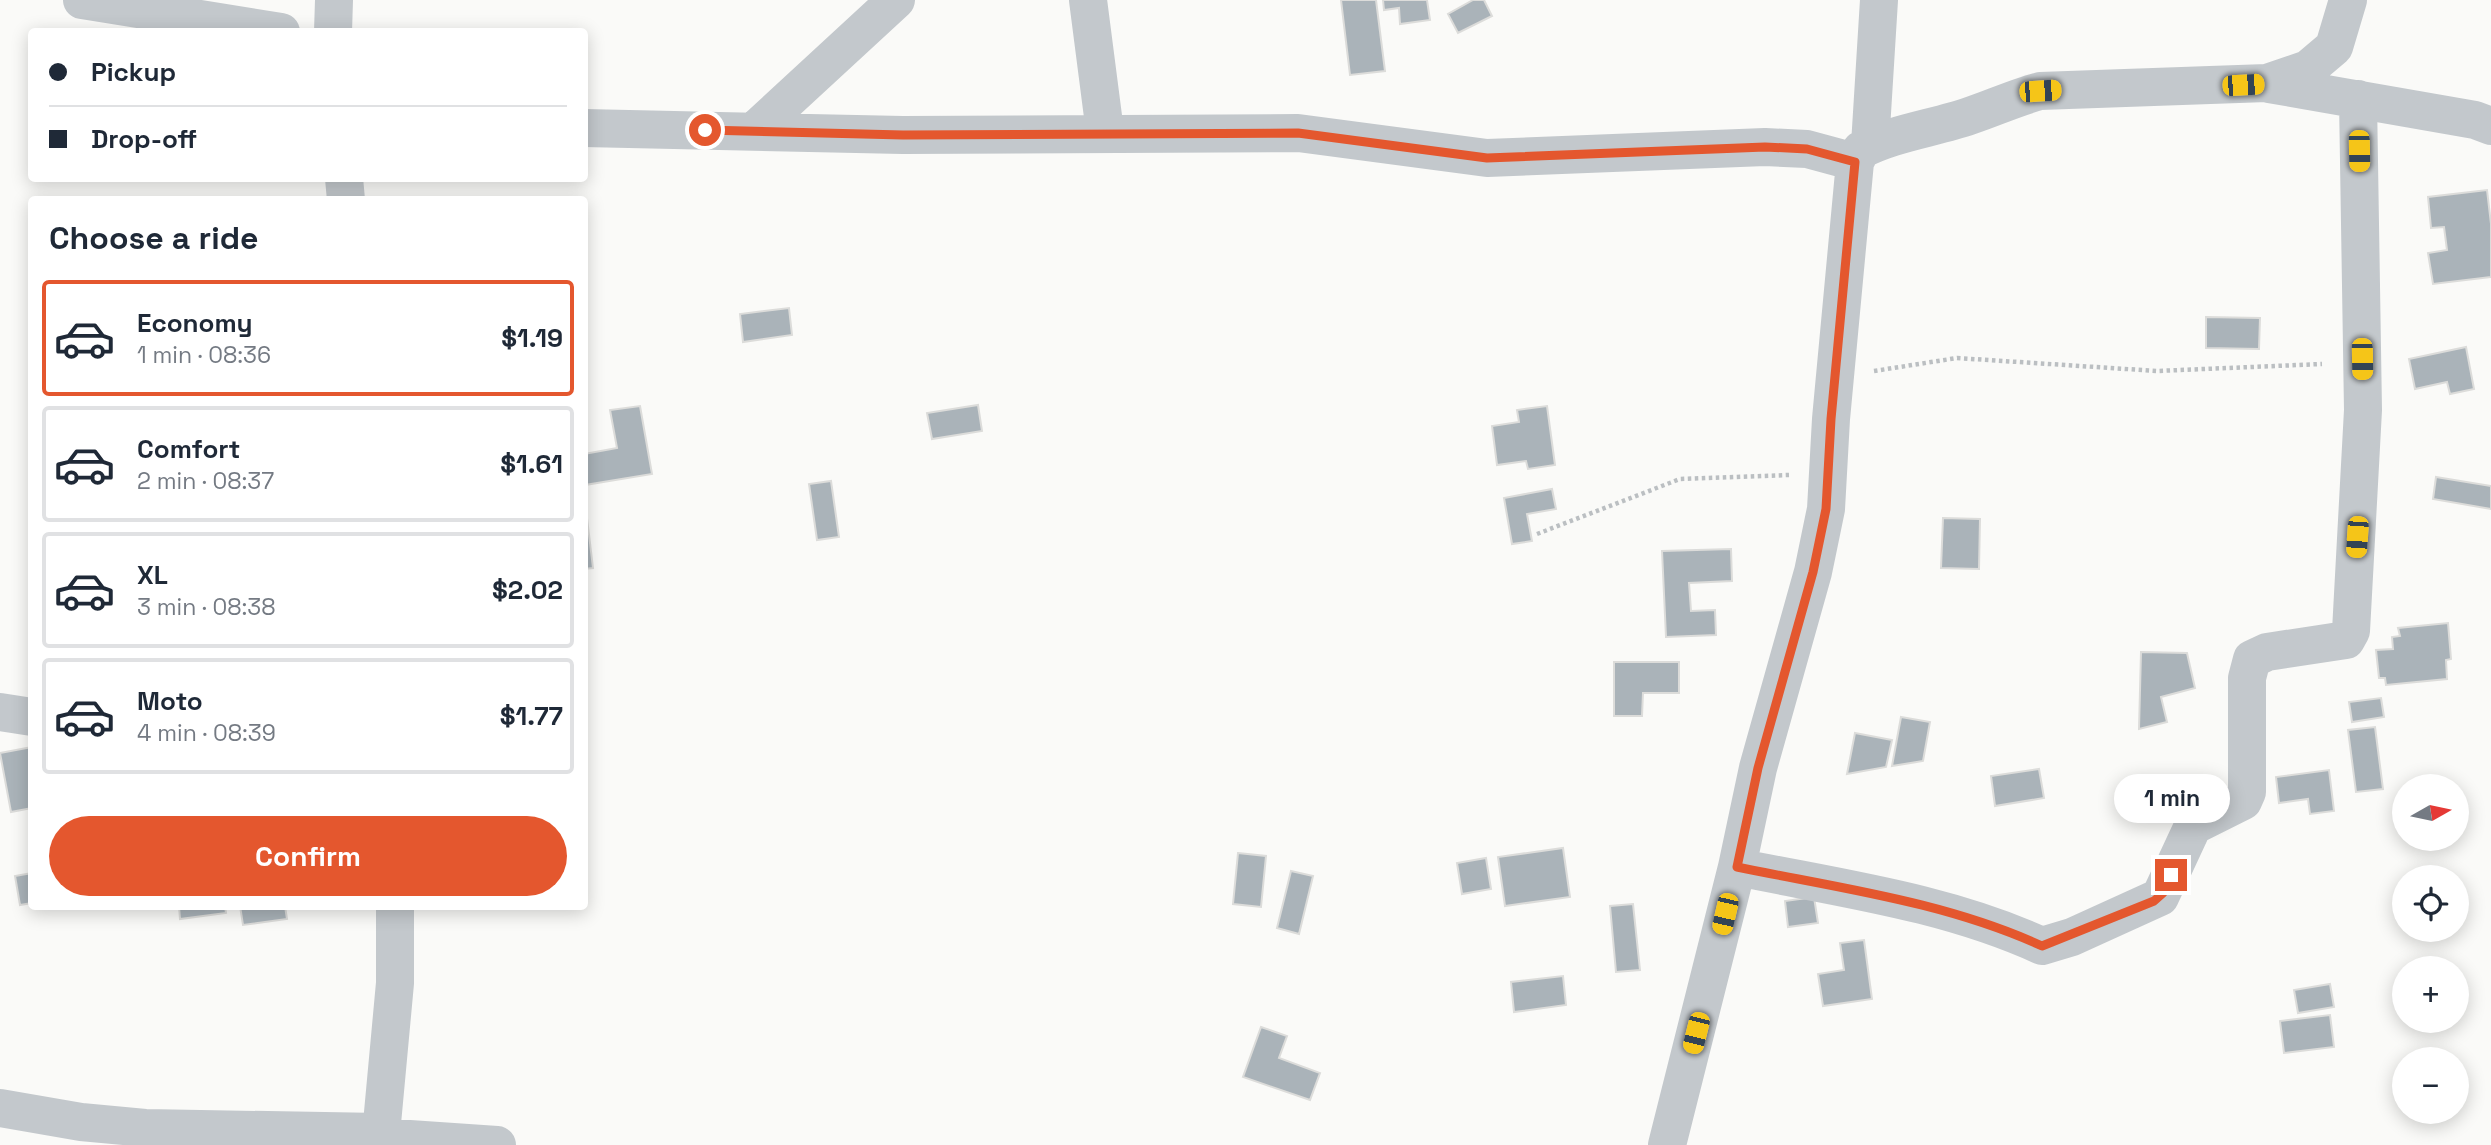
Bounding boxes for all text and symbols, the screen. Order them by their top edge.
text: Pickup [91,55,176,89]
car [2222,73,2265,97]
car [2019,79,2062,103]
route start [689,114,721,146]
text: Drop-off [91,122,197,156]
car [2349,130,2370,172]
text: Choose a ride [49,218,259,258]
text: Economy [137,306,253,340]
icon: car [53,307,116,370]
text: $1.19 [501,321,563,355]
car [2352,338,2373,380]
text: 1 min · 08:36 [137,340,271,370]
text: Comfort [137,432,240,466]
icon: car [53,433,116,496]
text: $1.61 [500,447,563,481]
text: 2 min · 08:37 [137,466,274,496]
car [2346,515,2369,559]
text: XL [137,558,168,592]
icon: car [53,559,116,622]
text: $2.02 [492,573,563,607]
text: 3 min · 08:38 [137,592,276,622]
text: Moto [137,684,203,718]
icon: car [53,685,116,748]
text: $1.77 [500,699,563,733]
text: 4 min · 08:39 [137,718,276,748]
callout: 1 min [2113,774,2229,822]
north arrow [2392,774,2469,850]
map controls [2392,774,2469,1124]
text: 1 min [2144,783,2200,813]
button: Confirm [49,816,567,896]
route end [2155,859,2187,891]
button: locate [2392,865,2469,942]
car [1711,891,1740,937]
button: + [2392,956,2469,1033]
car [1681,1010,1712,1056]
button: − [2392,1047,2469,1124]

